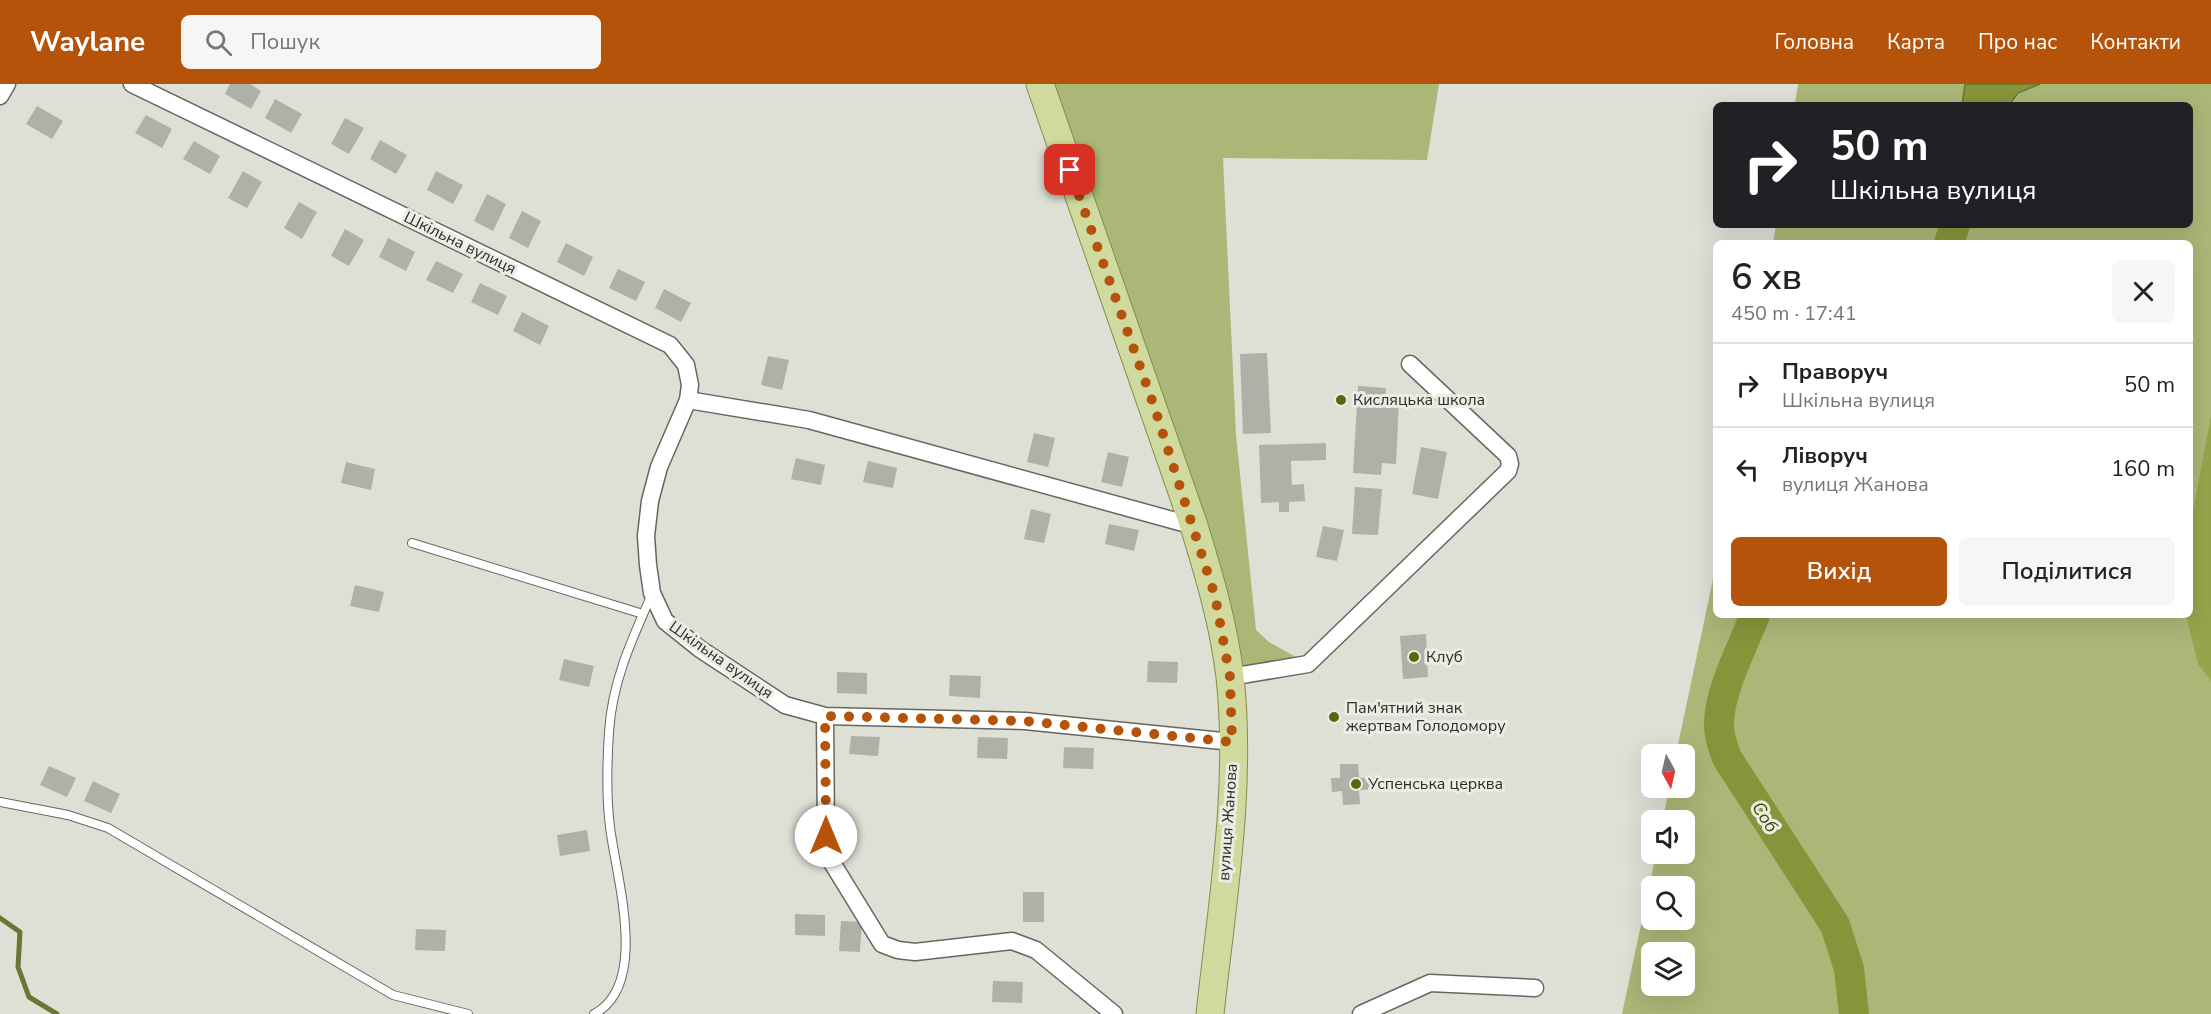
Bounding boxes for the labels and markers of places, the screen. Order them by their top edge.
pin [1044,144,1095,195]
place label: Кисляцька школа [1353,389,1485,411]
marker: Кисляцька школа [1334,393,1348,407]
place label: Клуб [1426,646,1463,668]
marker: Клуб [1407,650,1421,664]
place label: Пам'ятний знак жертвам Голодомору [1346,697,1506,737]
marker: Пам'ятний знак жертвам Голодомору [1327,710,1341,724]
place label: Успенська церква [1367,773,1503,795]
marker: Успенська церква [1349,777,1363,791]

